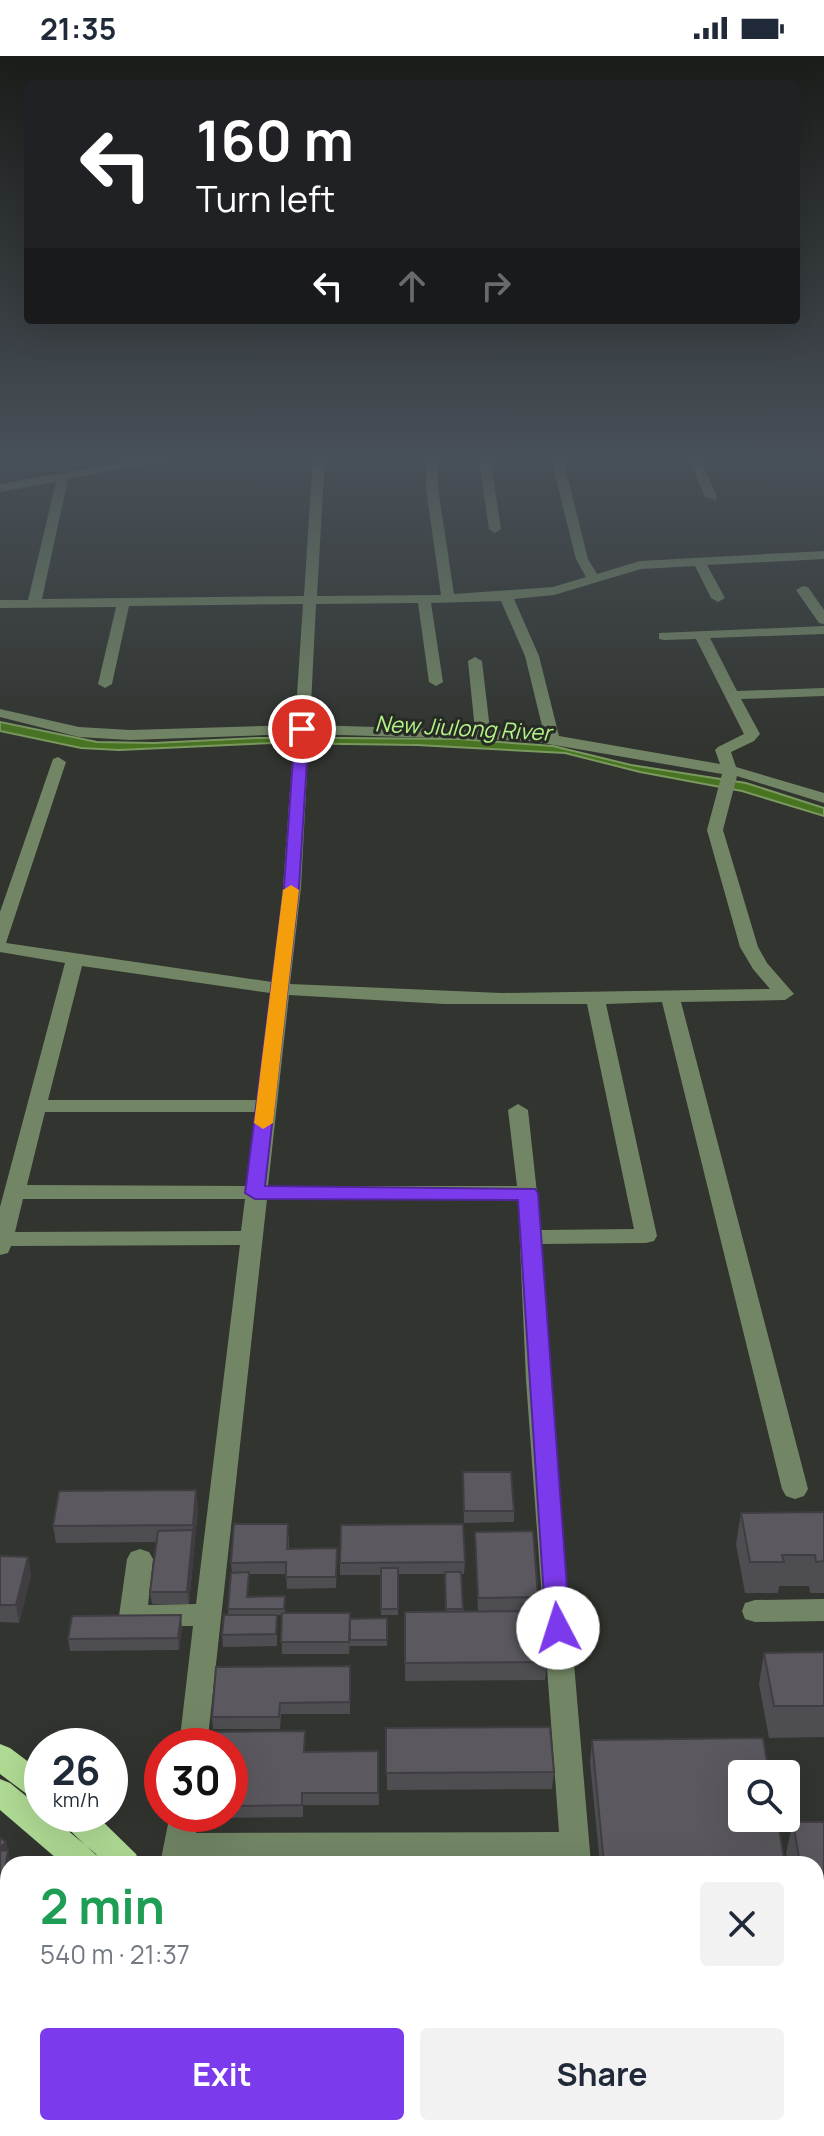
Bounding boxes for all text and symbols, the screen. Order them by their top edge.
text: 21:35 [40,8,116,49]
text: 160 m [196,101,354,178]
icon: left [64,112,168,216]
text: Turn left [196,174,335,223]
icon: left [306,264,350,308]
icon: ahead [390,264,434,308]
icon: right [474,264,518,308]
pin [268,695,336,763]
icon: arrive [280,707,324,751]
water label: New Jiulong River [374,708,555,748]
position arrow [516,1586,600,1670]
speed limit sign: 30 [144,1728,248,1832]
text: 26 [52,1742,100,1797]
map controls [728,1760,800,1832]
button: search [728,1760,800,1832]
text: km/h [53,1786,99,1813]
text: 2 min [40,1873,165,1938]
button: close [700,1882,784,1966]
text: 540 m · 21:37 [40,1936,190,1972]
button: Exit [40,2028,404,2120]
button: Share [420,2028,784,2120]

